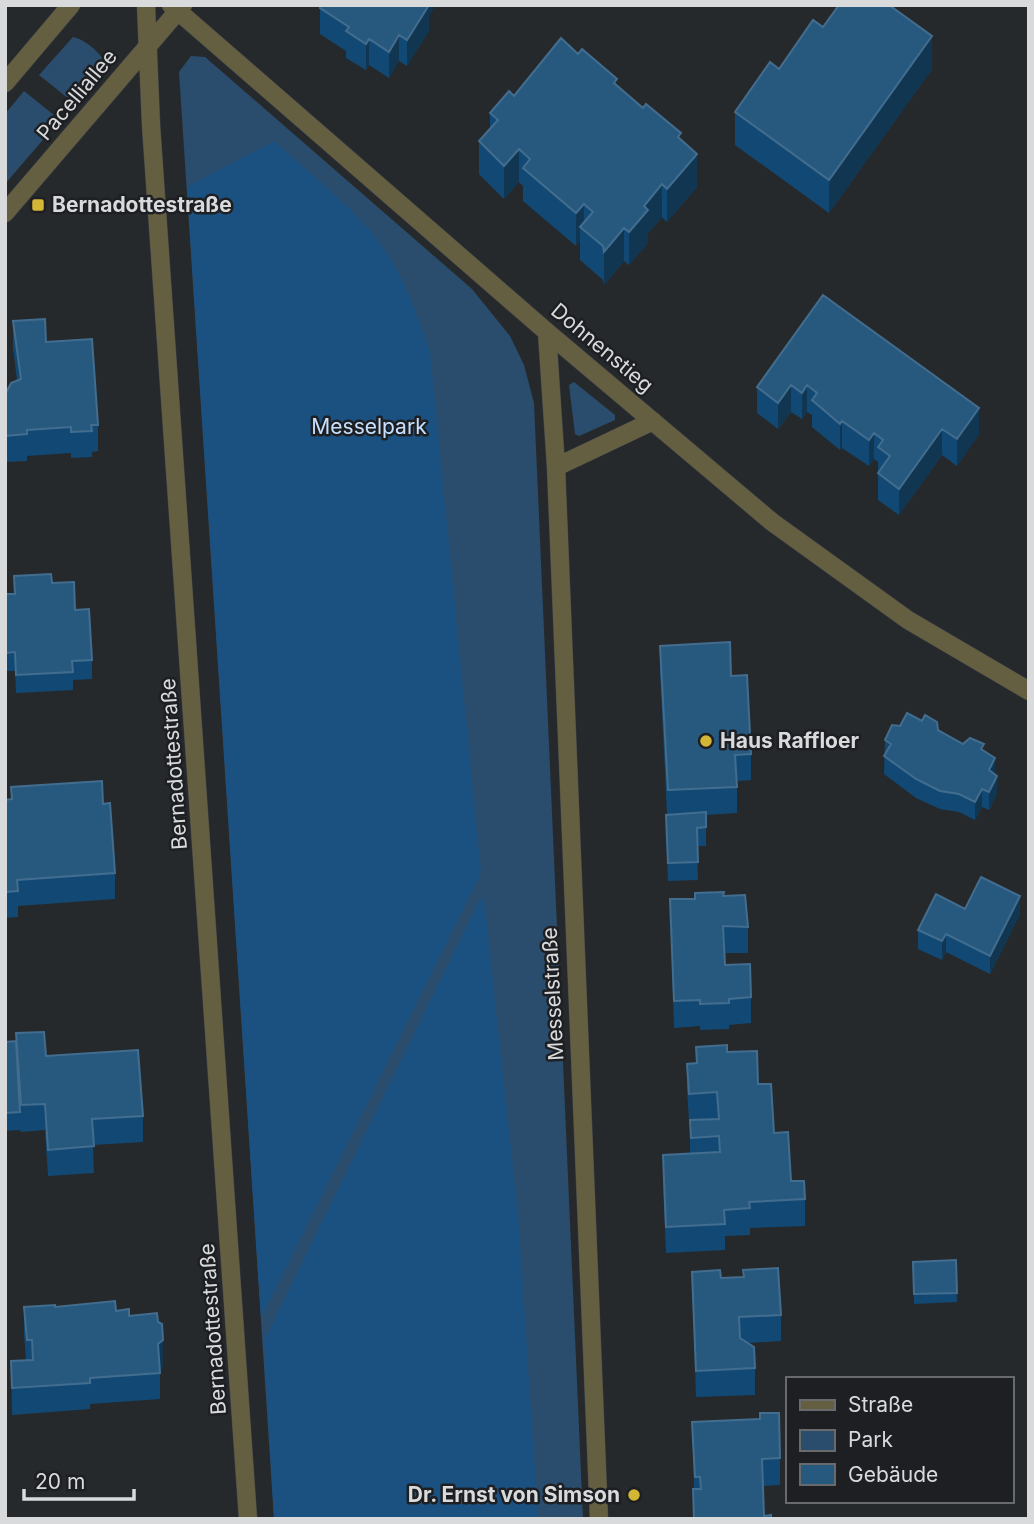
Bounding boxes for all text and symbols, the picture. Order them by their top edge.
street label: Pacelliallee [31,44,122,145]
place label: Bernadottestraße [52,192,232,217]
marker: Bernadottestraße [30,197,46,213]
street label: Dohnenstieg [546,298,658,397]
park label: Messelpark [311,414,427,439]
street label: Bernadottestraße [155,677,192,851]
place label: Haus Raffloer [720,728,859,753]
marker: Haus Raffloer [698,733,714,749]
street label: Messelstraße [537,927,568,1061]
street label: Bernadottestraße [194,1242,231,1416]
legend [786,1377,1013,1503]
text: Straße [848,1392,913,1417]
text: Park [848,1427,893,1452]
scale bar [24,1458,135,1502]
text: Gebäude [848,1462,938,1487]
text: 20 m [35,1469,85,1494]
place label: Dr. Ernst von Simson [408,1482,620,1507]
marker: Dr. Ernst von Simson [626,1487,642,1503]

